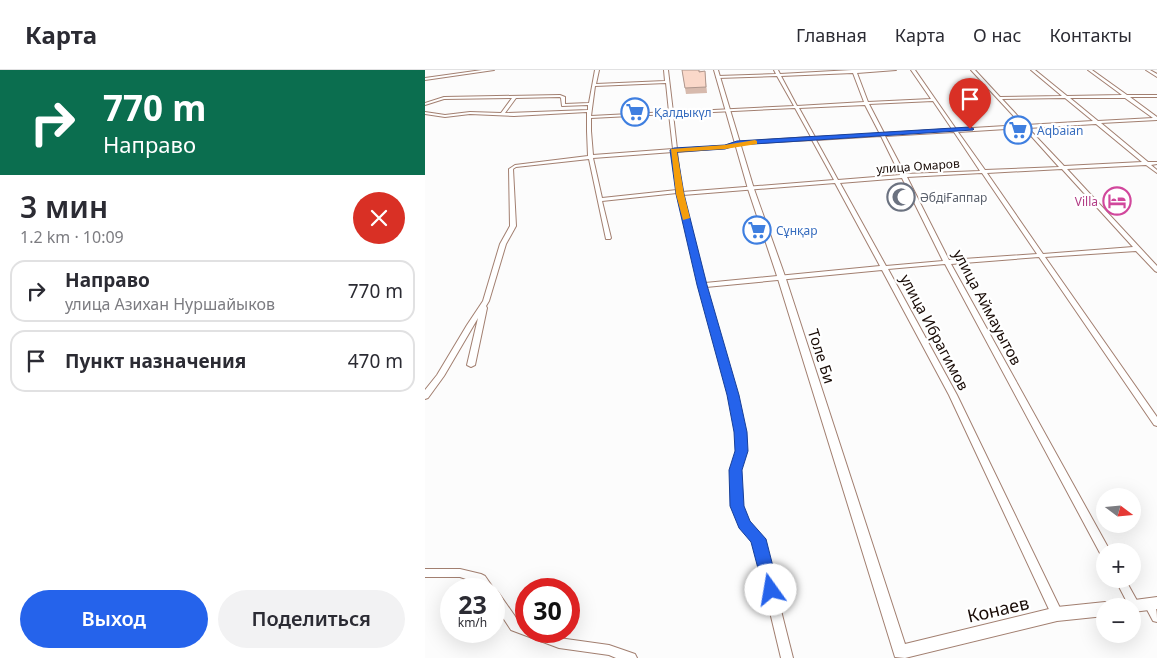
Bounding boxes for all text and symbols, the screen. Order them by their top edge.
text: Карта [25,18,97,51]
text: Главная [796,23,867,47]
text: Карта [895,23,945,47]
text: О нас [973,23,1021,47]
text: Контакты [1049,23,1132,47]
pin [949,78,991,129]
text: 770 m [103,84,206,131]
icon: arrive [956,85,984,113]
icon: right [20,90,85,155]
supermarket icon: Қалдыкүл [620,97,650,127]
place label: Қалдыкүл [654,104,712,121]
supermarket icon: Aqbaian [1003,115,1033,145]
place label: Aqbaian [1037,122,1083,139]
text: Направо [103,129,196,159]
street label: улица Омаров [876,155,960,177]
mosque icon: ӘбдіҒаппар [886,182,916,212]
text: 3 мин [20,186,108,227]
hotel icon: Villa [1102,186,1132,216]
place label: ӘбдіҒаппар [920,189,987,206]
button: close [353,192,405,244]
place label: Villa [1075,193,1098,210]
supermarket icon: Cұнқар [742,215,772,245]
place label: Cұнқар [776,222,818,239]
text: 1.2 km · 10:09 [20,226,124,248]
street label: улица Аймауытов [949,246,1027,368]
text: Направо [65,267,150,293]
street label: улица Ибрагимов [896,270,974,394]
icon: right [22,277,50,305]
text: 770 m [348,278,403,304]
text: улица Азихан Нуршайыков [65,293,275,315]
street label: Толе Би [804,326,840,386]
icon: arrive [22,347,50,375]
text: Пункт назначения [65,348,246,374]
text: 470 m [348,348,403,374]
north arrow [1096,488,1141,532]
map controls [1096,488,1141,643]
button: + [1096,543,1141,588]
position arrow [744,563,796,615]
speed limit sign: 30 [515,578,580,643]
text: 23 [458,587,487,621]
button: Выход [20,590,208,648]
button: Поделиться [218,590,405,648]
street label: Конаев [965,590,1031,628]
button: − [1096,598,1141,643]
text: km/h [458,614,487,631]

